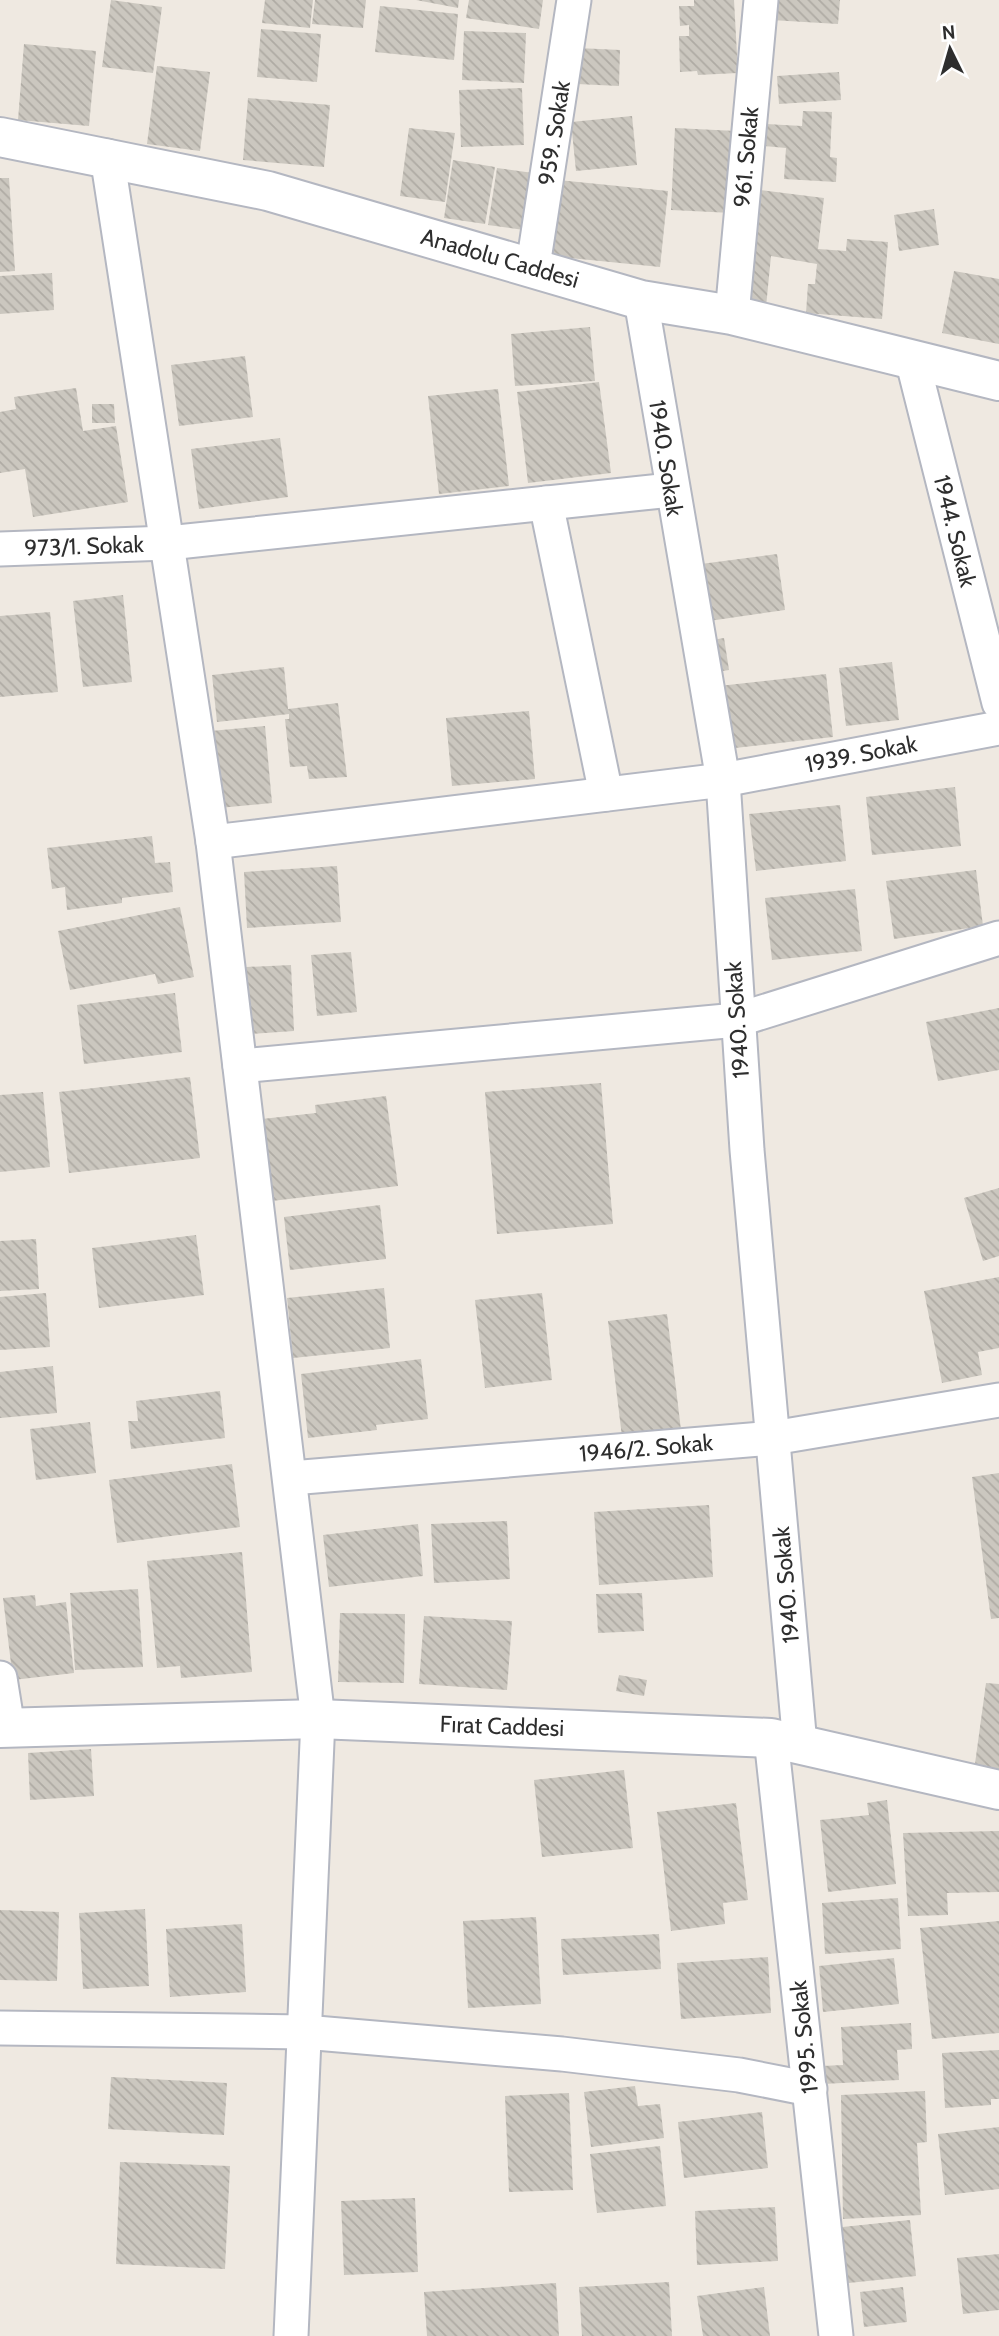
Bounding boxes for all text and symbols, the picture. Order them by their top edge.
north arrow [915,14,985,84]
text: N [941,21,956,45]
street label: 959. Sokak [532,78,576,187]
street label: 961. Sokak [728,105,764,209]
street label: Anadolu Caddesi [418,222,582,294]
street label: 1940. Sokak [643,398,689,519]
street label: 1944. Sokak [928,472,983,591]
street label: 973/1. Sokak [24,530,145,562]
street label: 1939. Sokak [803,729,920,779]
street label: 1940. Sokak [719,960,755,1079]
street label: 1946/2. Sokak [578,1428,715,1468]
street label: 1940. Sokak [767,1525,805,1645]
street label: Fırat Caddesi [439,1710,565,1742]
street label: 1995. Sokak [784,1978,824,2095]

